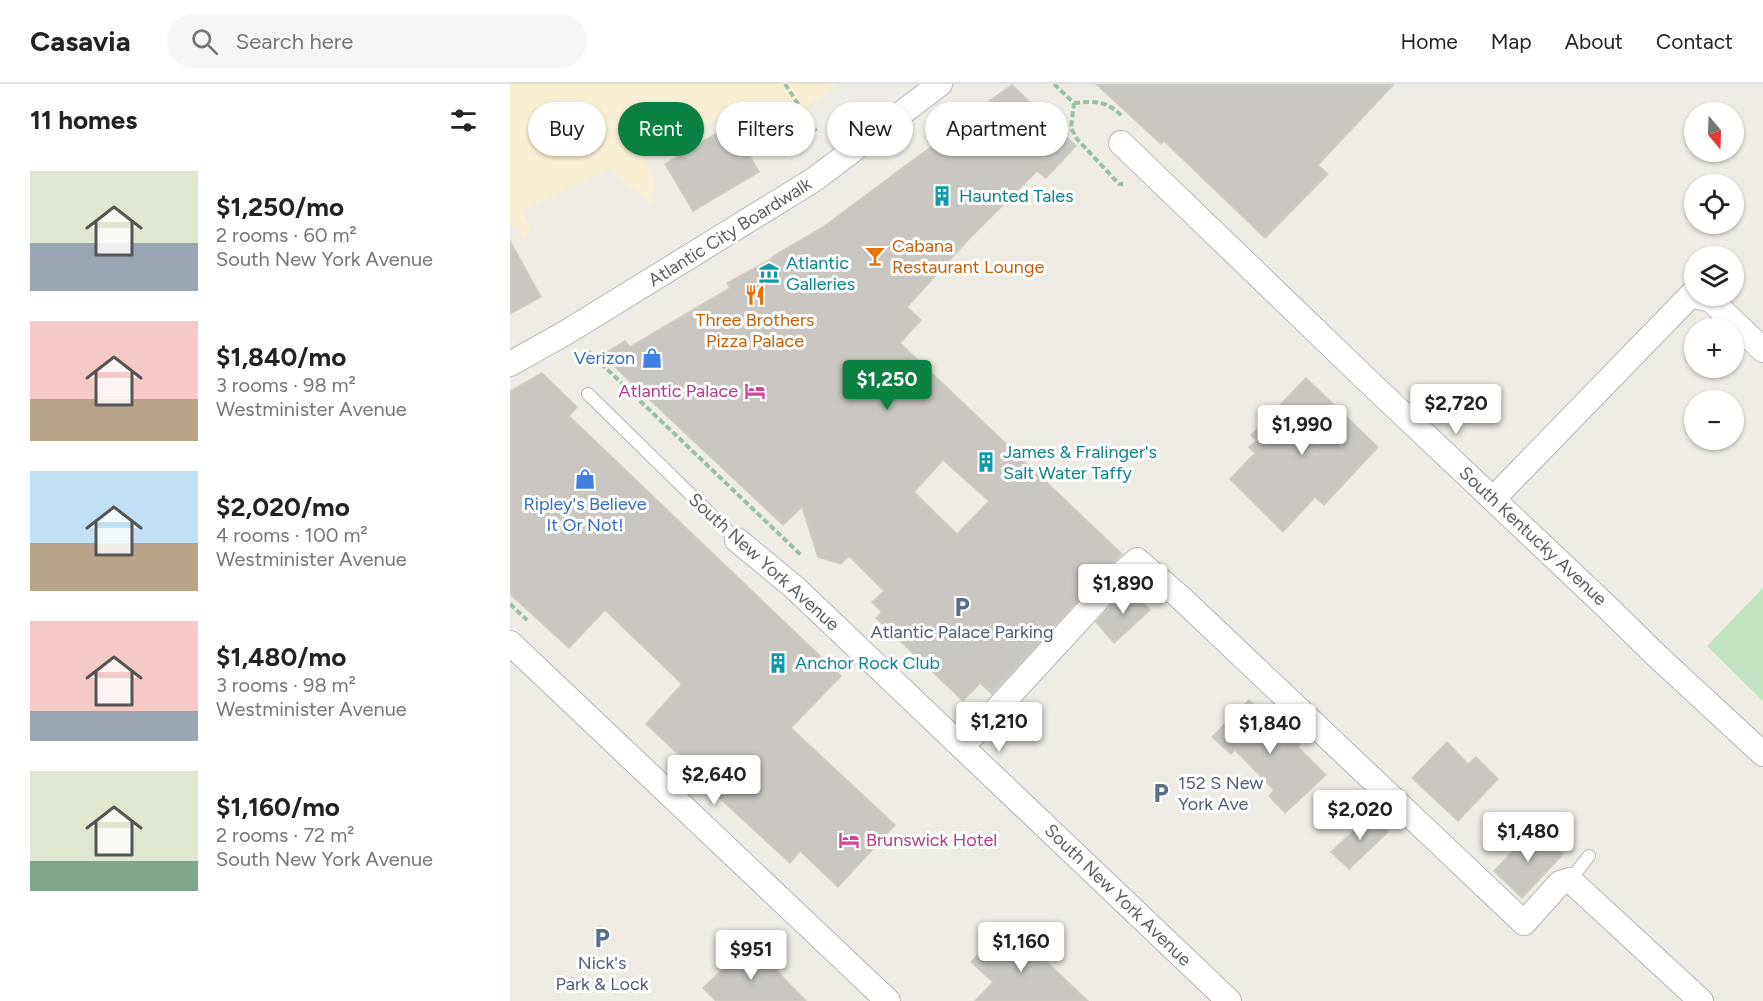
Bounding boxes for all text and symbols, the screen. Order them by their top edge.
search box [167,14,587,68]
text: Casavia [30,24,131,58]
icon: search [188,25,221,58]
text: Search here [236,28,353,55]
text: Home [1401,29,1458,54]
text: Map [1491,29,1532,54]
text: About [1565,29,1623,54]
text: Contact [1656,29,1733,54]
chip: Buy [528,102,606,156]
chip: Rent [618,102,704,156]
chip: Filters [716,102,815,156]
chip: New [827,102,913,156]
chip: Apartment [925,102,1068,156]
north arrow [1684,102,1744,162]
map controls [1684,102,1744,450]
text: 11 homes [30,104,137,136]
icon: filters [447,104,480,137]
street label: Atlantic City Boardwalk [644,173,816,291]
button: locate [1684,174,1744,234]
building icon: Haunted Tales [930,184,954,208]
place label: Haunted Tales [959,185,1074,207]
text: $1,250/mo [216,191,344,223]
icon: home [78,195,150,267]
text: 2 rooms · 60 m² [216,223,357,247]
place label: Cabana Restaurant Lounge [892,235,1044,278]
bar icon: Cabana Restaurant Lounge [863,244,887,268]
button: layers [1684,246,1744,306]
text: South New York Avenue [216,247,433,271]
place label: Atlantic Galleries [786,252,855,295]
museum icon: Atlantic Galleries [757,261,781,285]
restaurant icon: Three Brothers Pizza Palace [743,283,767,307]
place label: Three Brothers Pizza Palace [696,309,814,352]
button: + [1684,318,1744,378]
text: $1,840/mo [216,341,346,373]
icon: home [78,345,150,417]
shop icon: Verizon [640,346,664,370]
place label: Verizon [574,347,635,369]
pin: $1,250 [838,360,936,411]
text: $1,250 [857,367,917,391]
text: 3 rooms · 98 m² [216,373,356,397]
hotel icon: Atlantic Palace [743,379,767,403]
place label: Atlantic Palace [619,380,738,402]
pin: $2,720 [1407,384,1505,435]
button: − [1684,390,1744,450]
text: $2,720 [1424,391,1488,415]
text: Westminister Avenue [216,397,407,421]
pin: $1,990 [1253,405,1351,456]
text: $1,990 [1272,412,1332,436]
place label: James & Fralinger's Salt Water Taffy [1003,441,1157,484]
building icon: James & Fralinger's Salt Water Taffy [974,450,998,474]
street label: South Kentucky Avenue [1455,462,1611,610]
shop icon: Ripley's Believe It Or Not! [573,467,597,491]
street label: South New York Avenue [684,488,844,636]
text: $2,020/mo [216,491,350,523]
place label: Ripley's Believe It Or Not! [523,493,647,536]
icon: home [78,495,150,567]
text: 4 rooms · 100 m² [216,523,368,547]
text: Westminister Avenue [216,547,407,571]
pin: $1,890 [1074,564,1172,615]
text: $1,890 [1092,571,1154,595]
parking icon: Atlantic Palace Parking [950,595,974,619]
place label: Atlantic Palace Parking [871,621,1053,643]
text: $1,480/mo [216,641,346,673]
icon: home [78,645,150,717]
building icon: Anchor Rock Club [766,651,790,675]
place label: Anchor Rock Club [795,652,940,674]
text: 3 rooms · 98 m² [216,673,356,697]
text: Westminister Avenue [216,697,407,721]
pin: $1,210 [950,702,1048,753]
pin: $1,840 [1221,704,1319,755]
text: $1,210 [970,709,1028,733]
text: $1,840 [1239,711,1301,735]
pin: $2,640 [665,755,763,806]
text: $2,640 [681,762,747,786]
place label: 152 S New York Ave [1178,772,1263,815]
parking icon: 152 S New York Ave [1149,781,1173,805]
pin: $2,020 [1311,790,1409,841]
text: $1,160/mo [216,791,340,823]
icon: home [78,795,150,867]
text: $2,020 [1327,797,1393,821]
pin: $1,480 [1479,812,1577,863]
street label: South New York Avenue [1040,819,1196,971]
text: $1,480 [1497,819,1559,843]
text: 2 rooms · 72 m² [216,823,354,847]
hotel icon: Brunswick Hotel [837,828,861,852]
place label: Brunswick Hotel [866,829,997,851]
text: South New York Avenue [216,847,433,871]
pin: $1,160 [972,922,1070,973]
parking icon: Nick's Park & Lock [590,926,614,950]
text: $1,160 [992,929,1050,953]
pin: $951 [715,930,787,981]
text: $951 [730,937,772,961]
place label: Nick's Park & Lock [556,952,649,995]

